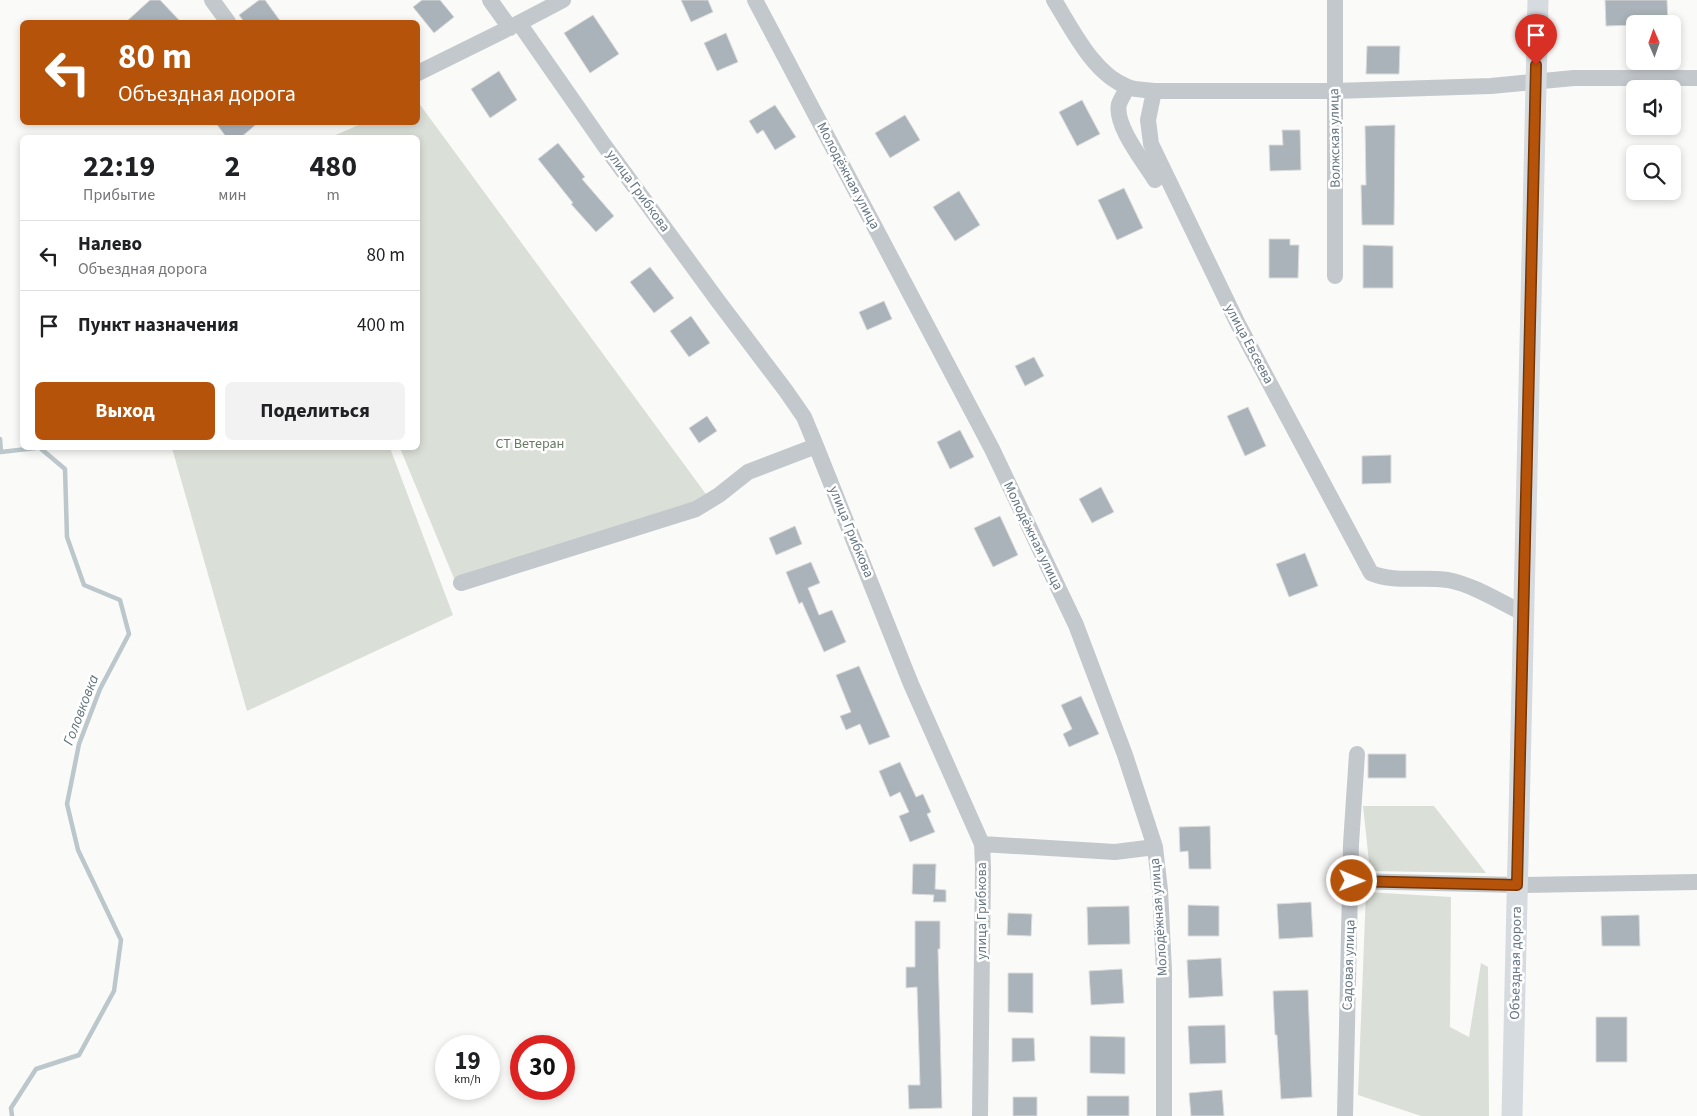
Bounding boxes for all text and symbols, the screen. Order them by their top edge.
pin [1515,14,1557,65]
north arrow [1626,15,1681,70]
map controls [1626,15,1681,200]
icon: arrive [1522,21,1550,49]
text: 80 m [118,32,192,82]
icon: left [35,40,100,105]
text: Объездная дорога [118,78,296,110]
button: sound [1626,80,1681,135]
street label: Волжская улица [1324,88,1346,188]
street label: Молодёжная улица [811,119,885,233]
text: 22:19 [83,145,155,188]
text: 2 [224,145,240,188]
text: 480 [309,145,357,188]
button: search [1626,145,1681,200]
street label: улица Грибкова [601,146,675,236]
text: Прибытие [83,184,155,206]
text: мин [218,184,246,206]
text: m [327,184,340,206]
text: Налево [78,231,142,258]
icon: left [35,242,63,270]
text: 80 m [367,242,405,269]
text: Объездная дорога [78,258,207,280]
street label: улица Евсеева [1219,300,1279,388]
icon: arrive [35,312,63,340]
text: Пункт назначения [78,312,239,339]
text: 400 m [357,312,405,339]
button: Выход [35,382,215,440]
button: Поделиться [225,382,405,440]
park label: СТ Ветеран [496,434,564,454]
street label: Молодёжная улица [998,478,1068,594]
street label: улица Грибкова [823,483,879,581]
water label: Головковка [58,672,104,748]
position arrow [1325,854,1377,906]
street label: Молодёжная улица [1145,857,1173,977]
street label: улица Грибкова [972,862,992,960]
street label: Объездная дорога [1505,906,1527,1020]
street label: Садовая улица [1337,919,1361,1011]
speed limit sign: 30 [510,1035,575,1100]
text: 19 [454,1043,481,1079]
text: km/h [454,1071,481,1088]

